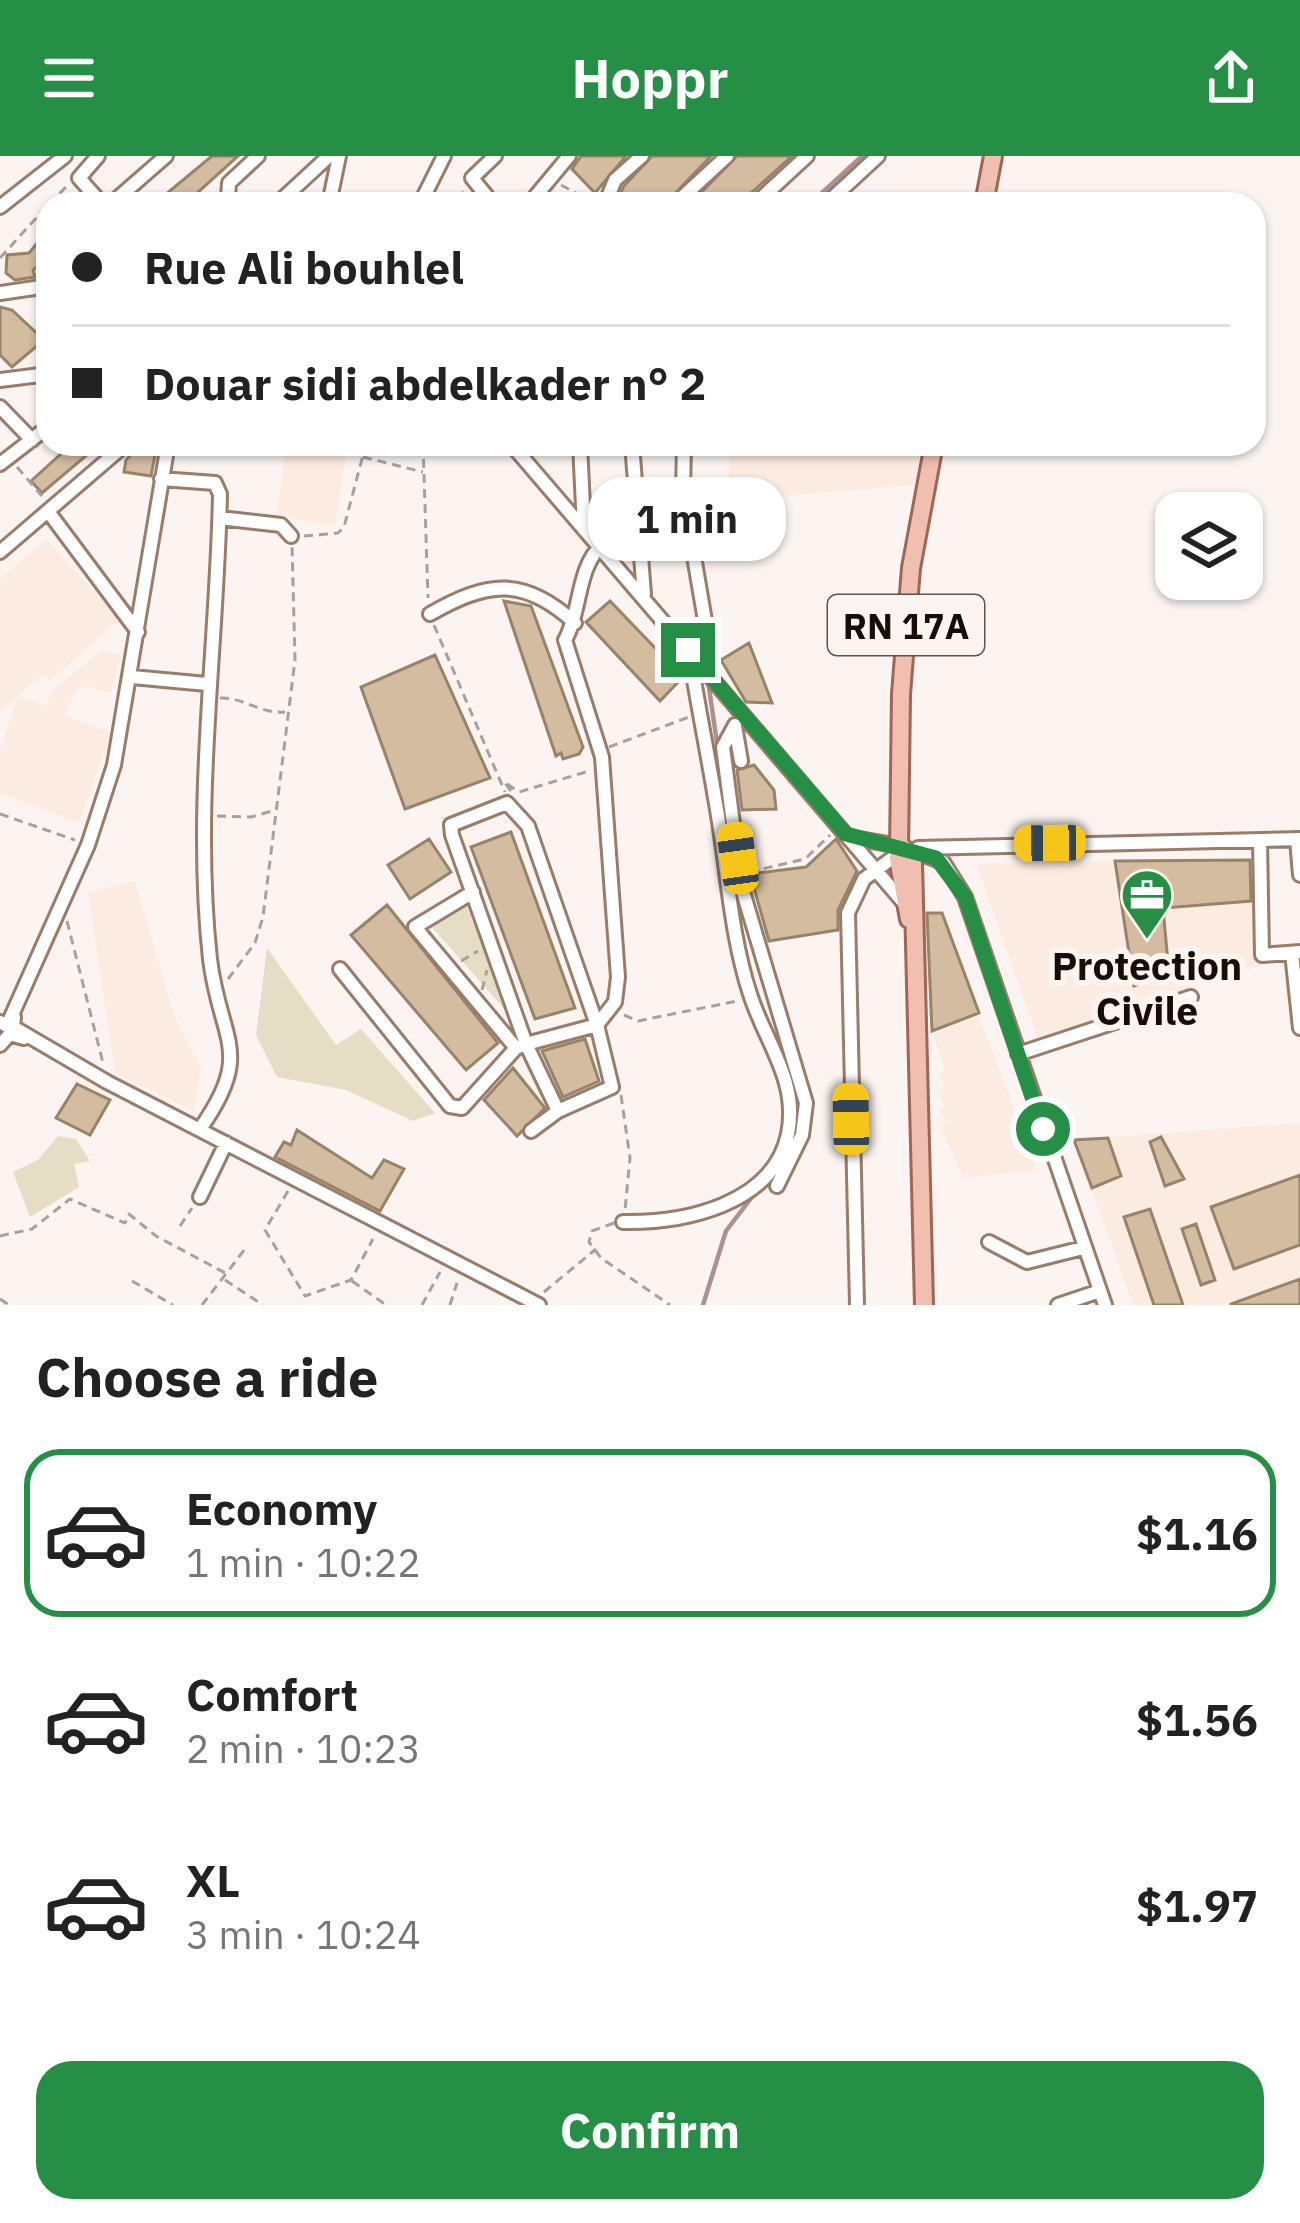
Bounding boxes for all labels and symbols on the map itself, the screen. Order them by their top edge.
callout: 1 min [589,476,787,560]
road number: RN 17A [828,595,984,655]
route end [661,623,715,677]
car [715,820,761,896]
car [1014,824,1086,862]
office icon: Protection Civile [1119,867,1175,941]
place label: Protection Civile [1052,940,1242,1036]
car [832,1083,870,1155]
route start [1016,1102,1070,1156]

